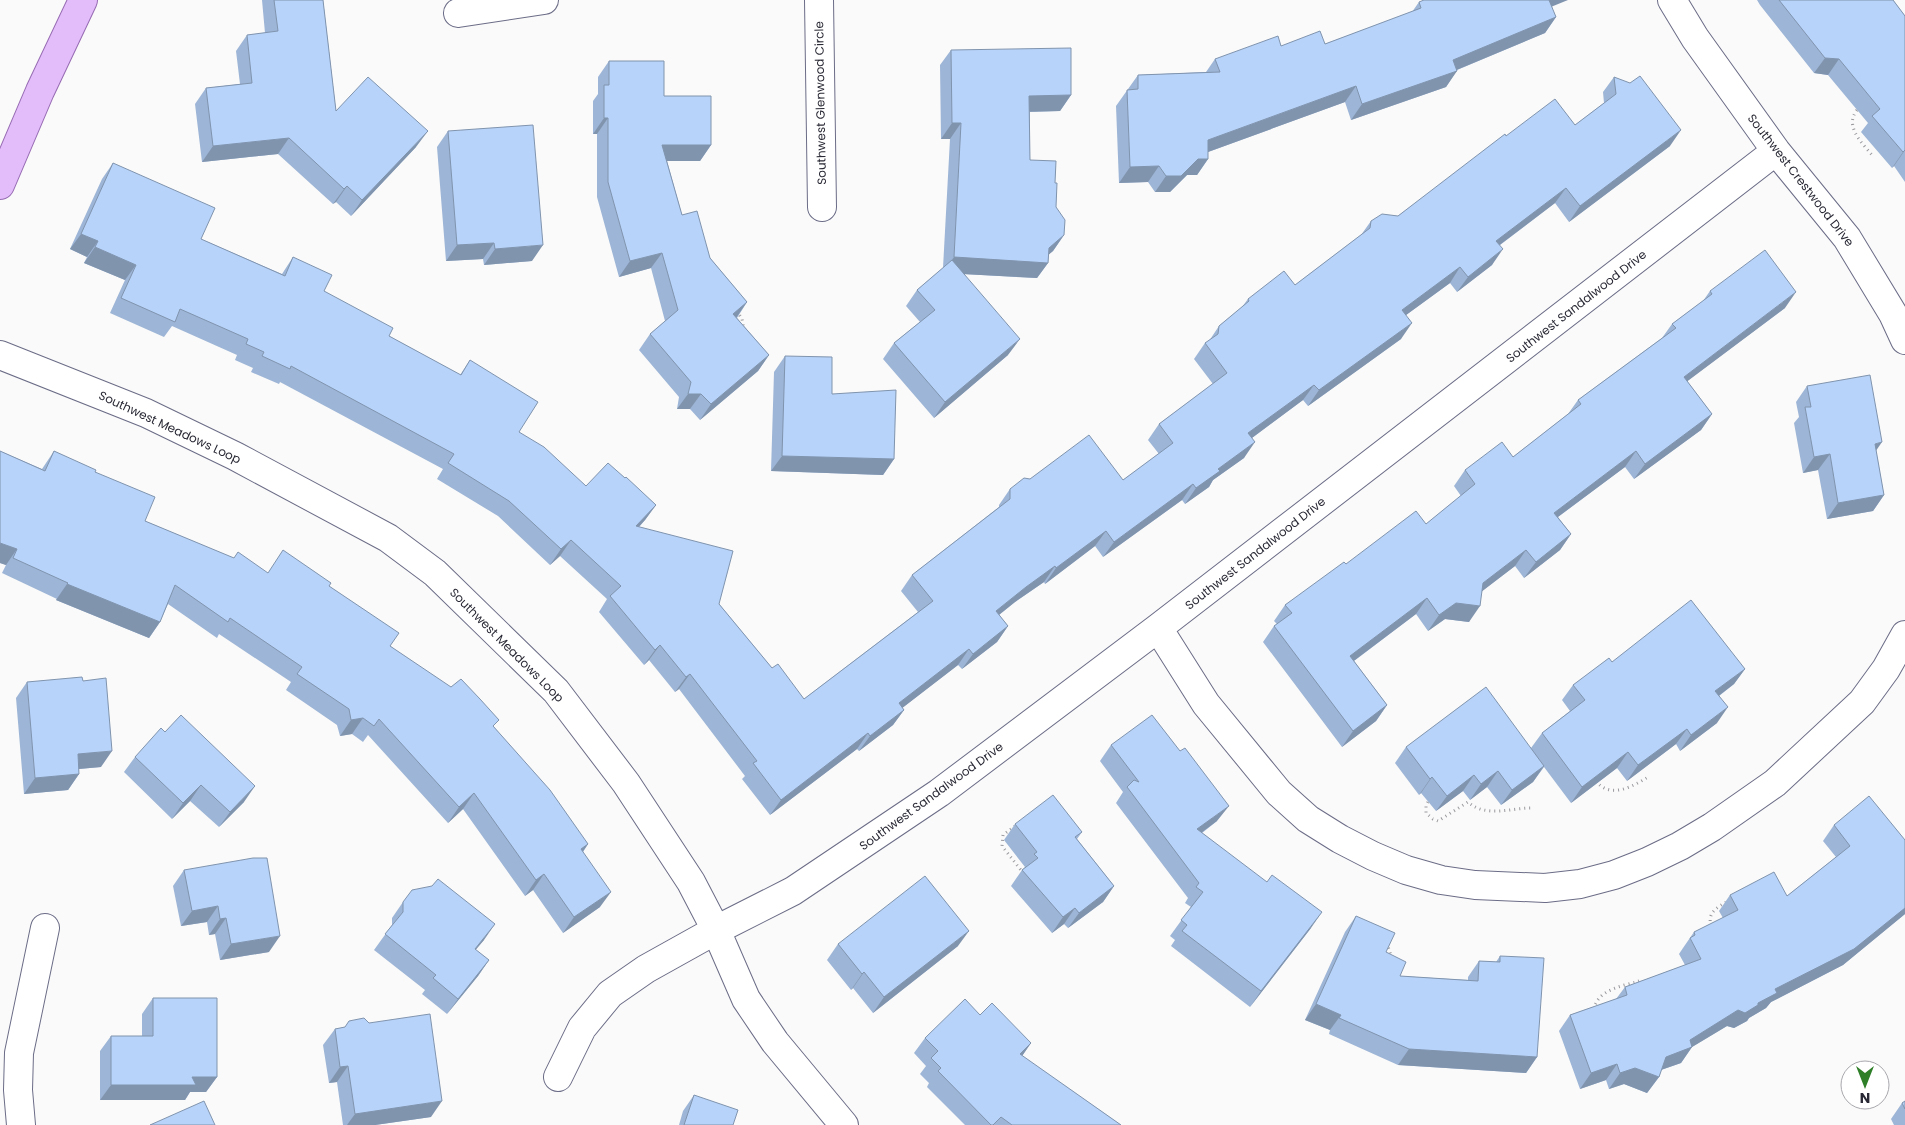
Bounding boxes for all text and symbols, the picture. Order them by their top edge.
street label: Southwest Glenwood Circle [810,21,830,185]
street label: Southwest Crestwood Drive [1744,110,1858,250]
street label: Southwest Sandalwood Drive [1502,246,1650,366]
street label: Southwest Meadows Loop [96,386,244,468]
street label: Southwest Sandalwood Drive [1181,493,1329,613]
street label: Southwest Meadows Loop [446,584,568,706]
street label: Southwest Sandalwood Drive [856,738,1006,854]
north arrow [1840,1060,1890,1110]
text: N [1860,1088,1870,1108]

